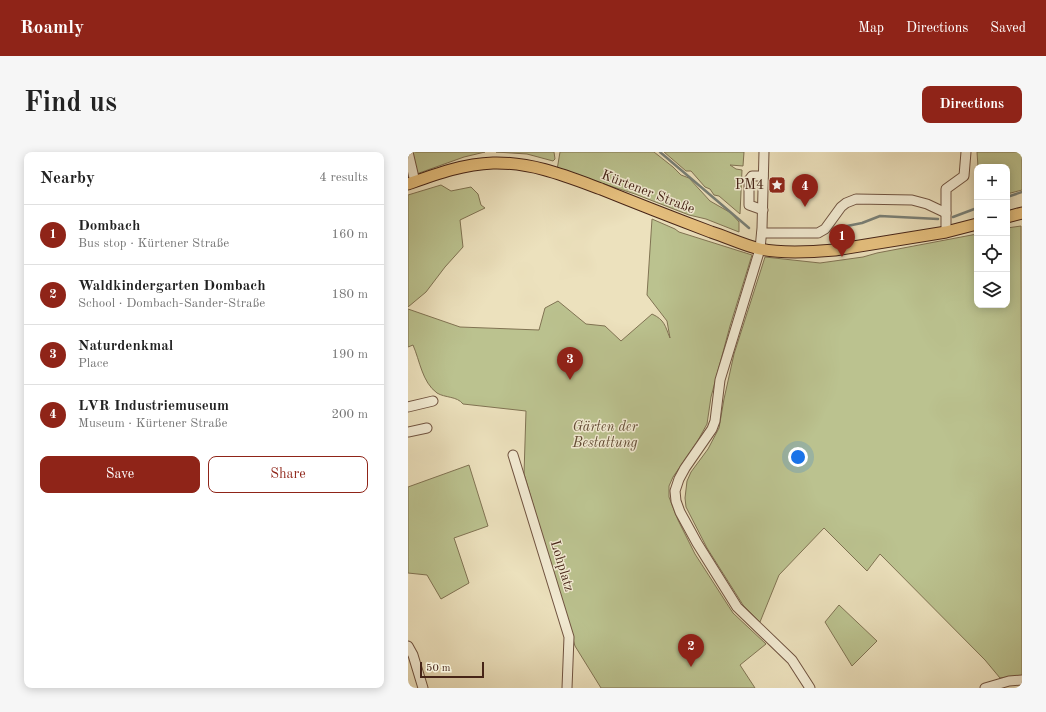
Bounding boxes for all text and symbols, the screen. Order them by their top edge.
text: Roamly [20,19,84,38]
text: Map [858,21,884,35]
text: Directions [906,21,968,35]
text: Saved [990,21,1026,35]
button: Directions [922,86,1022,123]
text: Find us [24,90,117,118]
map controls [974,164,1010,308]
button: + [974,164,1010,200]
street label: Kürtener Straße [599,168,697,216]
text: Nearby [40,170,95,187]
text: 4 results [319,171,368,184]
pin: 4 [792,174,818,207]
place icon: PM4 [767,175,787,195]
place label: PM4 [735,178,764,192]
button: − [974,200,1010,236]
text: Dombach [78,219,140,234]
pin: 1 [829,224,855,257]
text: 1 [49,228,57,241]
text: 160 m [331,228,368,241]
button: locate [974,236,1010,272]
text: Bus stop · Kürtener Straße [78,237,229,250]
button: layers [974,272,1010,308]
text: Waldkindergarten Dombach [78,279,266,294]
text: 2 [49,288,57,301]
text: 180 m [331,288,368,301]
text: School · Dombach-Sander-Straße [78,297,265,310]
text: Naturdenkmal [78,339,173,354]
pin: 3 [557,347,583,380]
text: 3 [49,348,57,361]
text: 190 m [331,348,368,361]
text: Place [78,357,108,370]
text: LVR Industriemuseum [78,399,229,414]
text: 4 [49,408,57,421]
text: 200 m [331,408,368,421]
text: Museum · Kürtener Straße [78,417,227,430]
park label: Gärten der Bestattung [572,420,639,451]
your location [788,447,808,467]
button: Save [40,456,200,493]
button: Share [208,456,368,493]
street label: Lohplatz [548,539,576,593]
pin: 2 [678,634,704,667]
scale bar [420,660,484,679]
text: 50 m [426,663,451,674]

